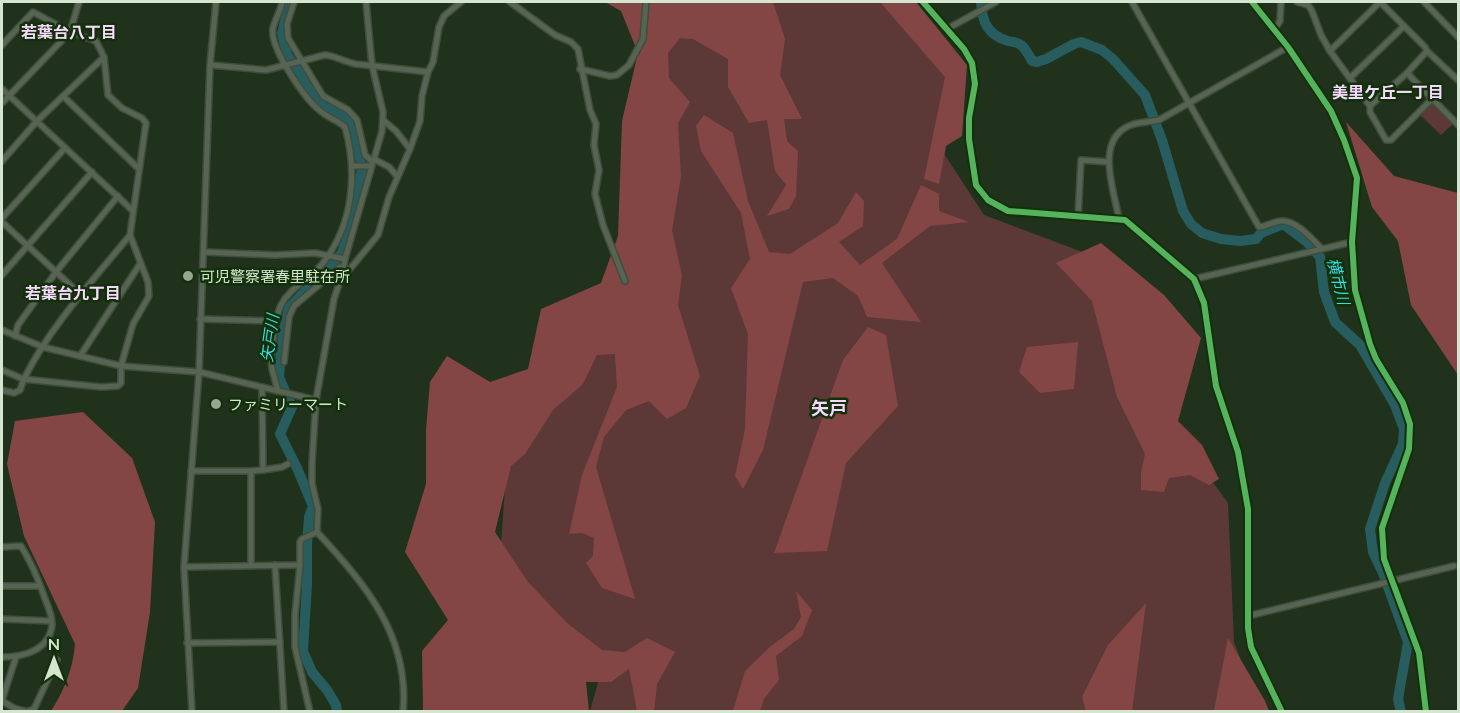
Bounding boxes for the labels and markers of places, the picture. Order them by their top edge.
place label: 可児警察署春里駐在所 [200,267,350,285]
marker: 可児警察署春里駐在所 [181,269,195,283]
place label: ファミリーマート [228,395,348,413]
marker: ファミリーマート [209,397,223,411]

